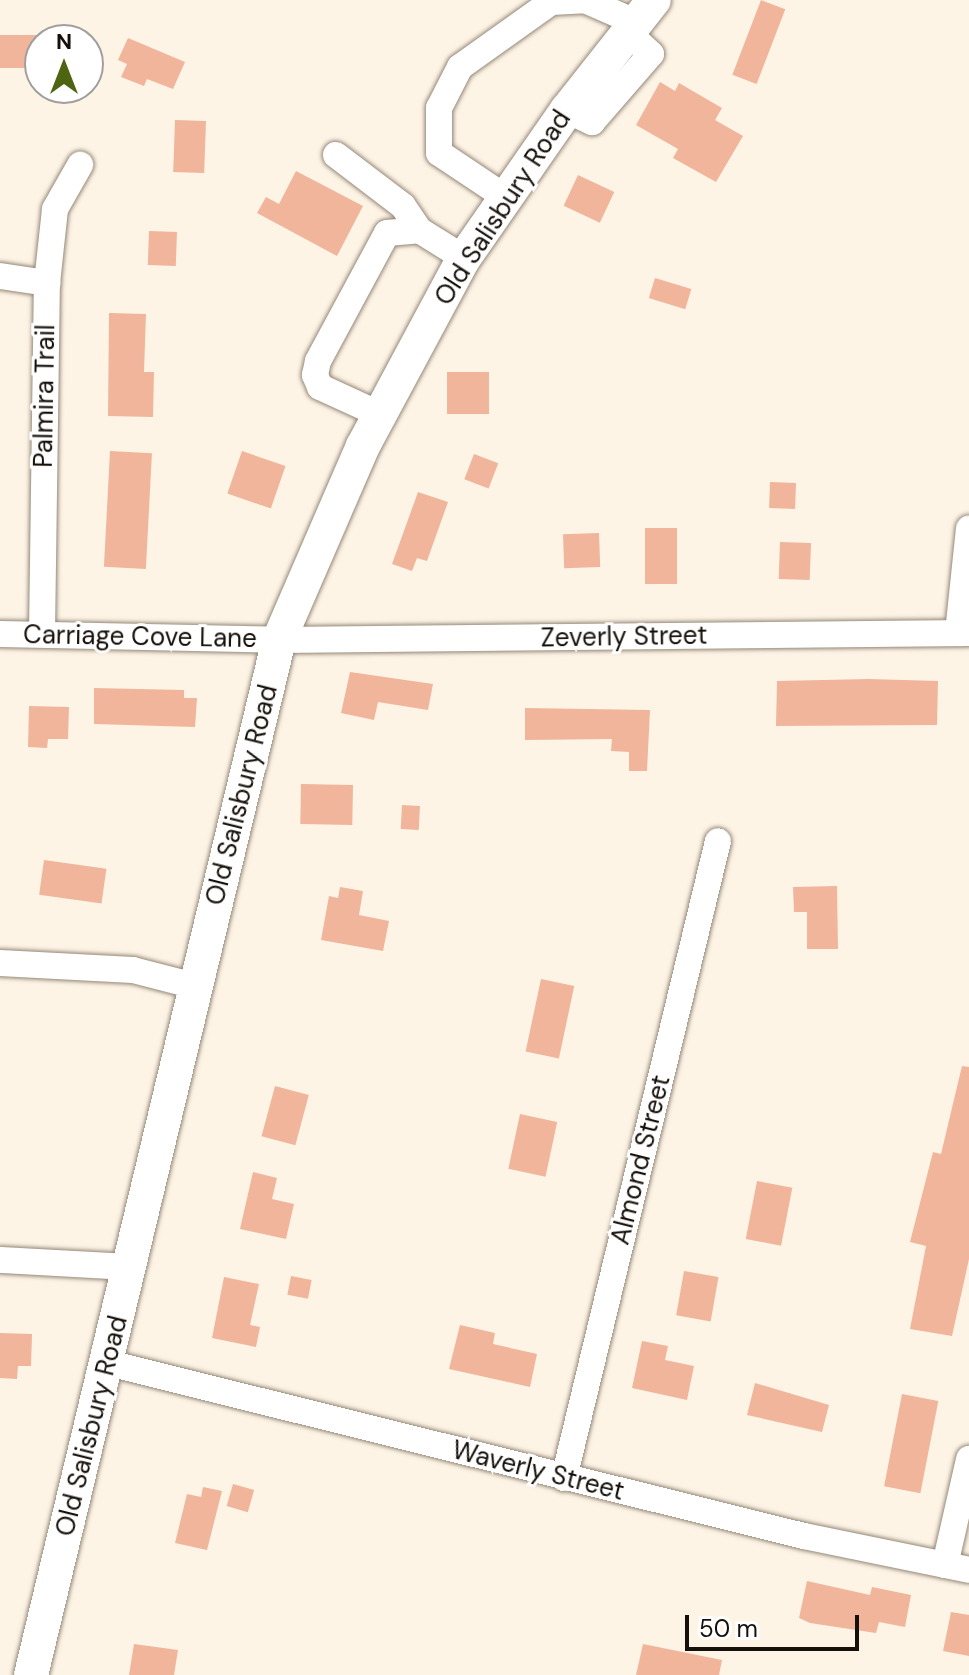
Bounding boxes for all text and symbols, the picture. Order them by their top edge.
north arrow [24,24,104,104]
text: N [56,27,72,56]
street label: Old Salisbury Road [428,105,578,311]
street label: Palmira Trail [28,324,62,468]
street label: Carriage Cove Lane [23,619,257,655]
street label: Zeverly Street [540,620,708,654]
street label: Old Salisbury Road [200,682,284,908]
street label: Almond Street [605,1072,677,1248]
street label: Old Salisbury Road [50,1313,134,1539]
street label: Waverly Street [449,1435,627,1507]
scale bar [689,1599,863,1649]
text: 50 m [699,1613,758,1644]

